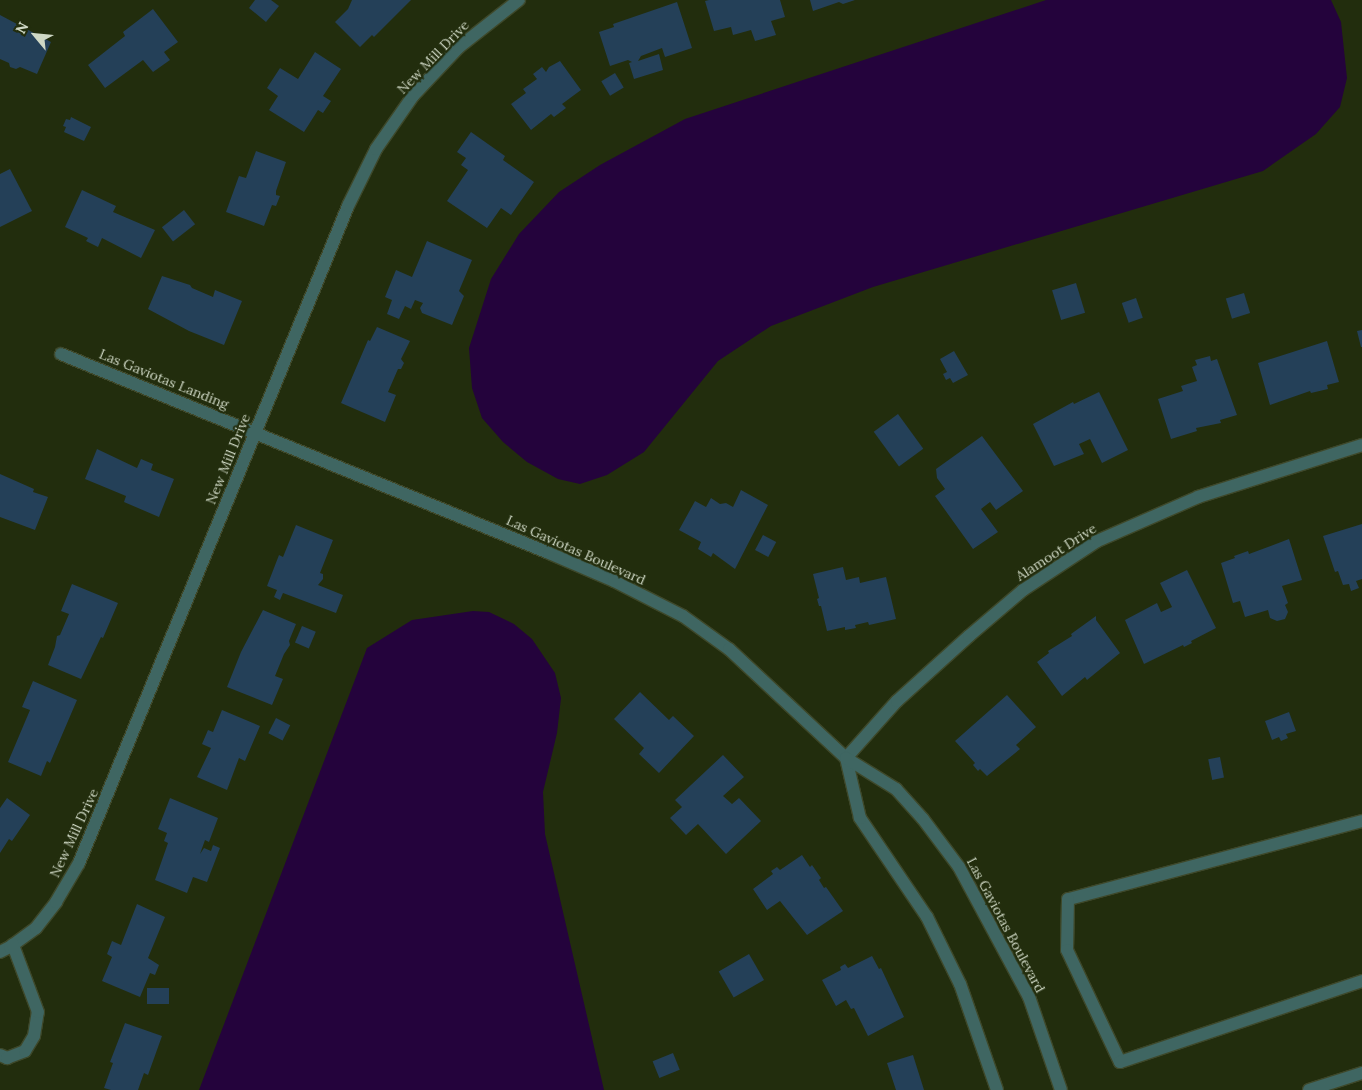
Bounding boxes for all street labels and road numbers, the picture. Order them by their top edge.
street label: New Mill Drive [394,17,472,97]
street label: Las Gaviotas Landing [97,345,231,413]
street label: New Mill Drive [202,411,254,507]
street label: Las Gaviotas Boulevard [504,512,648,588]
street label: Alamoot Drive [1013,520,1099,584]
street label: New Mill Drive [46,786,102,880]
street label: Las Gaviotas Boulevard [963,855,1049,995]

